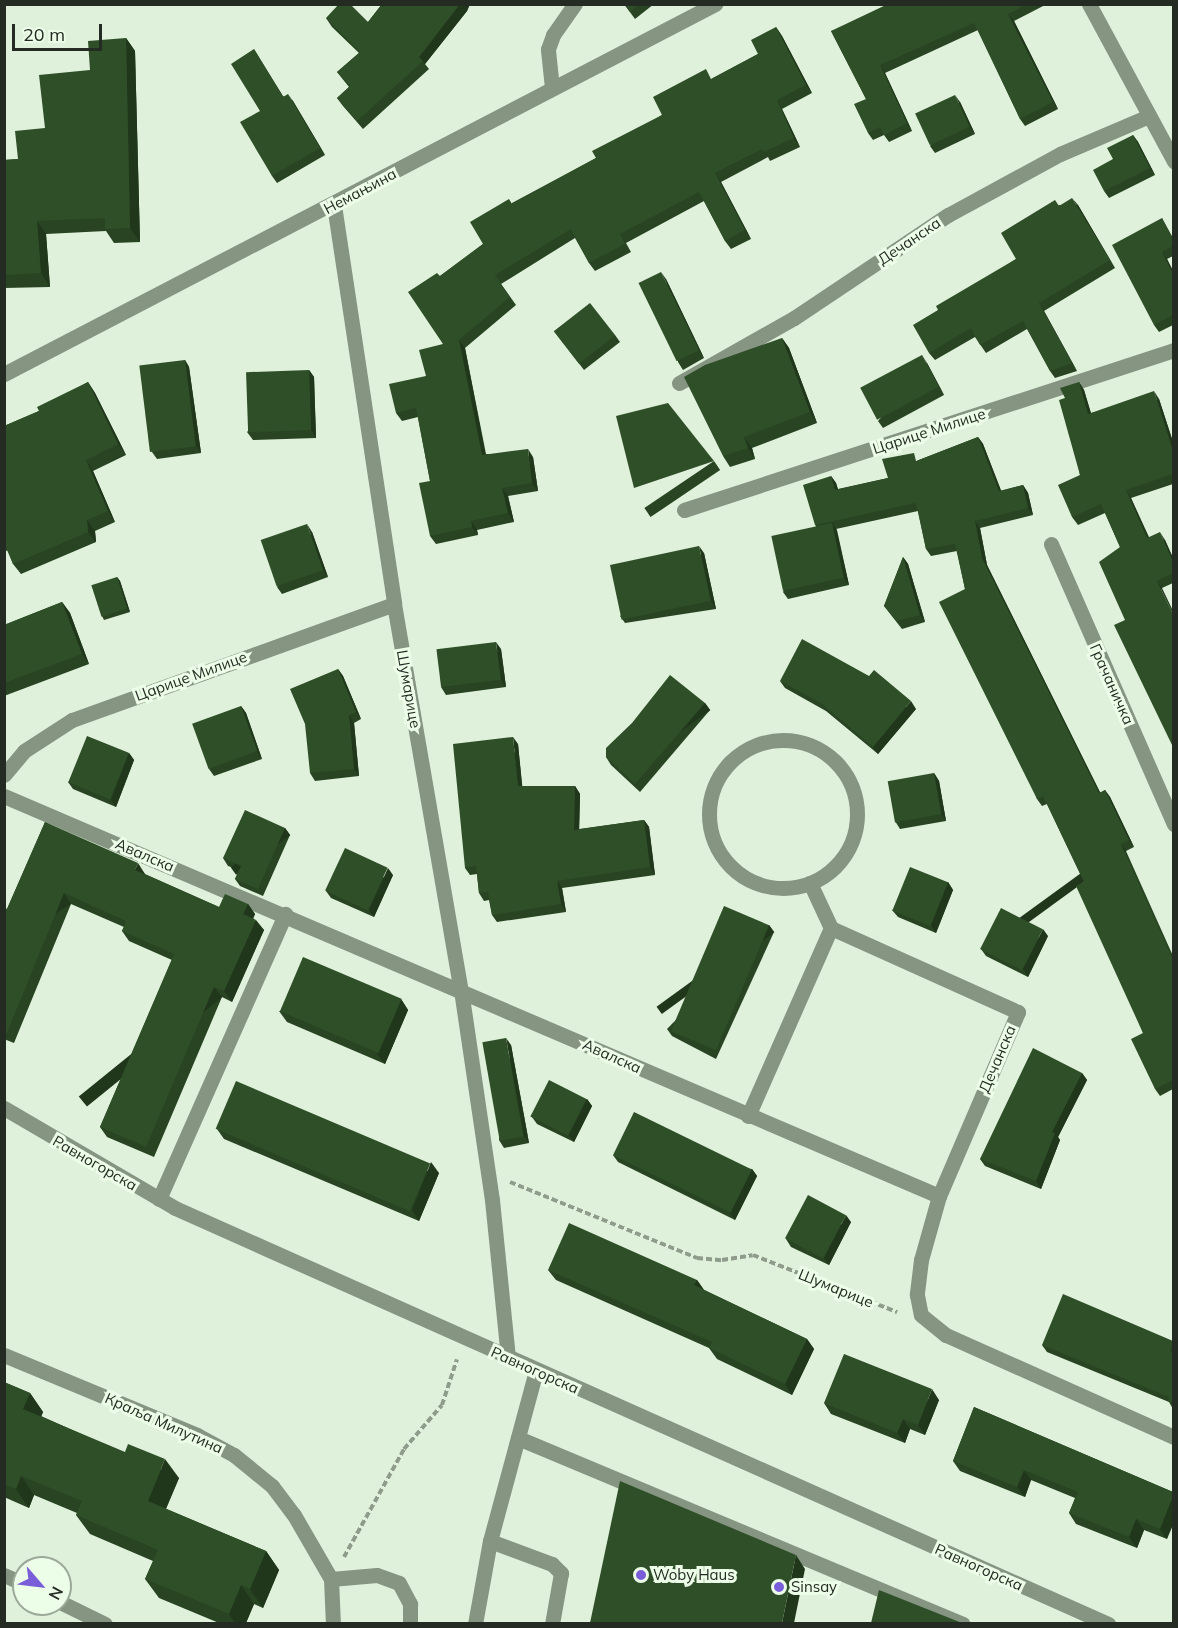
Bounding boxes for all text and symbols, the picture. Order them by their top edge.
scale bar [15,12,105,50]
text: 20 m [23,23,65,46]
street label: Немањина [321,164,399,218]
street label: Дечанска [874,213,944,269]
street label: Царице Милице [870,404,988,458]
street label: Грачаничка [1086,641,1138,727]
street label: Царице Милице [133,647,249,705]
street label: Шумарице [393,648,425,730]
street label: Авалска [113,835,177,875]
street label: Дечанска [975,1022,1019,1096]
street label: Авалска [580,1035,644,1077]
street label: Равногорска [50,1132,140,1194]
street label: Шумарице [796,1265,876,1311]
street label: Равногорска [488,1343,582,1397]
street label: Краља Милутина [102,1389,226,1457]
street label: Равногорска [932,1540,1026,1594]
north arrow [12,1556,72,1616]
place label: Woby Haus [653,1566,735,1584]
marker: Woby Haus [634,1568,648,1582]
place label: Sinsay [791,1578,837,1596]
marker: Sinsay [772,1580,786,1594]
text: N [44,1583,68,1604]

